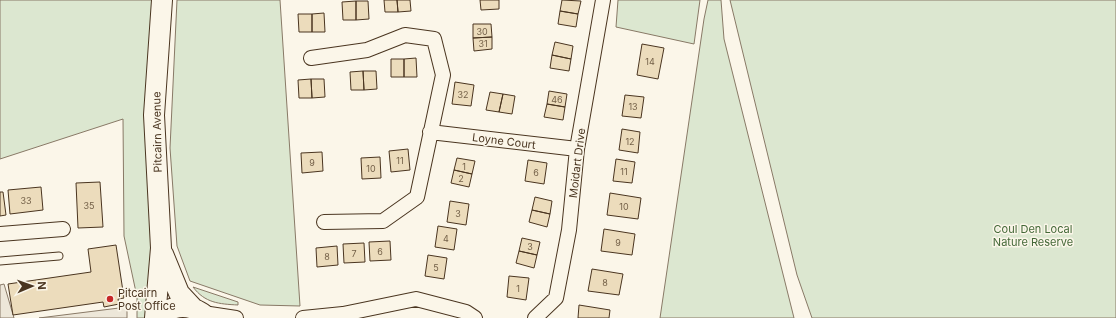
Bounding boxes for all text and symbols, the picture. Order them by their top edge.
house number: 30 [476,26,488,37]
house number: 31 [478,38,488,49]
house number: 14 [645,56,655,67]
house number: 32 [457,89,469,100]
street label: Pitcairn Avenue [149,91,165,173]
house number: 46 [551,94,563,105]
house number: 13 [628,101,638,112]
street label: Moidart Drive [566,127,588,199]
street label: Loyne Court [471,130,537,152]
house number: 12 [625,136,635,147]
house number: 11 [396,155,404,166]
house number: 9 [309,157,315,168]
house number: 1 [462,161,466,172]
house number: 10 [366,163,376,174]
house number: 11 [620,166,628,177]
house number: 6 [533,167,539,178]
house number: 2 [458,173,464,184]
house number: 33 [20,195,32,206]
house number: 35 [83,200,95,211]
house number: 10 [619,201,629,212]
house number: 3 [455,208,461,219]
park label: Coul Den Local Nature Reserve [993,222,1073,249]
house number: 4 [443,233,449,244]
house number: 9 [615,237,621,248]
house number: 3 [527,241,533,252]
house number: 6 [377,246,383,257]
house number: 7 [351,248,357,259]
house number: 8 [324,251,330,262]
house number: 5 [433,262,439,273]
north arrow [12,266,52,306]
house number: 8 [602,277,608,288]
text: N [35,281,49,290]
house number: 1 [516,283,520,294]
place label: Pitcairn Post Office [118,286,176,313]
marker: Pitcairn Post Office [105,294,115,304]

